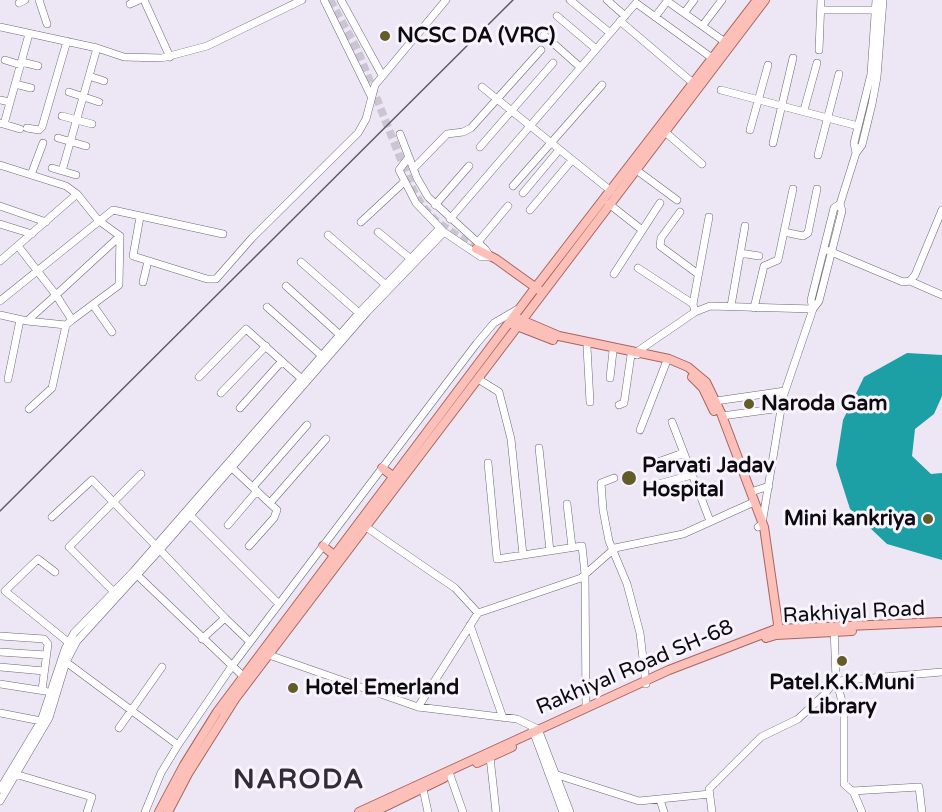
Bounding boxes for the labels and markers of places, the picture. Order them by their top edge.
place label: NCSC DA (VRC) [397,23,555,49]
marker: NCSC DA (VRC) [378,29,392,43]
place label: Naroda Gam [761,391,888,417]
marker: Naroda Gam [742,397,756,411]
place label: Parvati Jadav Hospital [642,453,774,503]
marker: Parvati Jadav Hospital [620,469,638,487]
place label: Mini kankriya [784,506,916,532]
marker: Mini kankriya [921,512,935,526]
marker: Patel.K.K.Muni Library [835,654,849,668]
place label: Patel.K.K.Muni Library [769,670,915,720]
place label: Hotel Emerland [305,675,459,701]
marker: Hotel Emerland [286,681,300,695]

